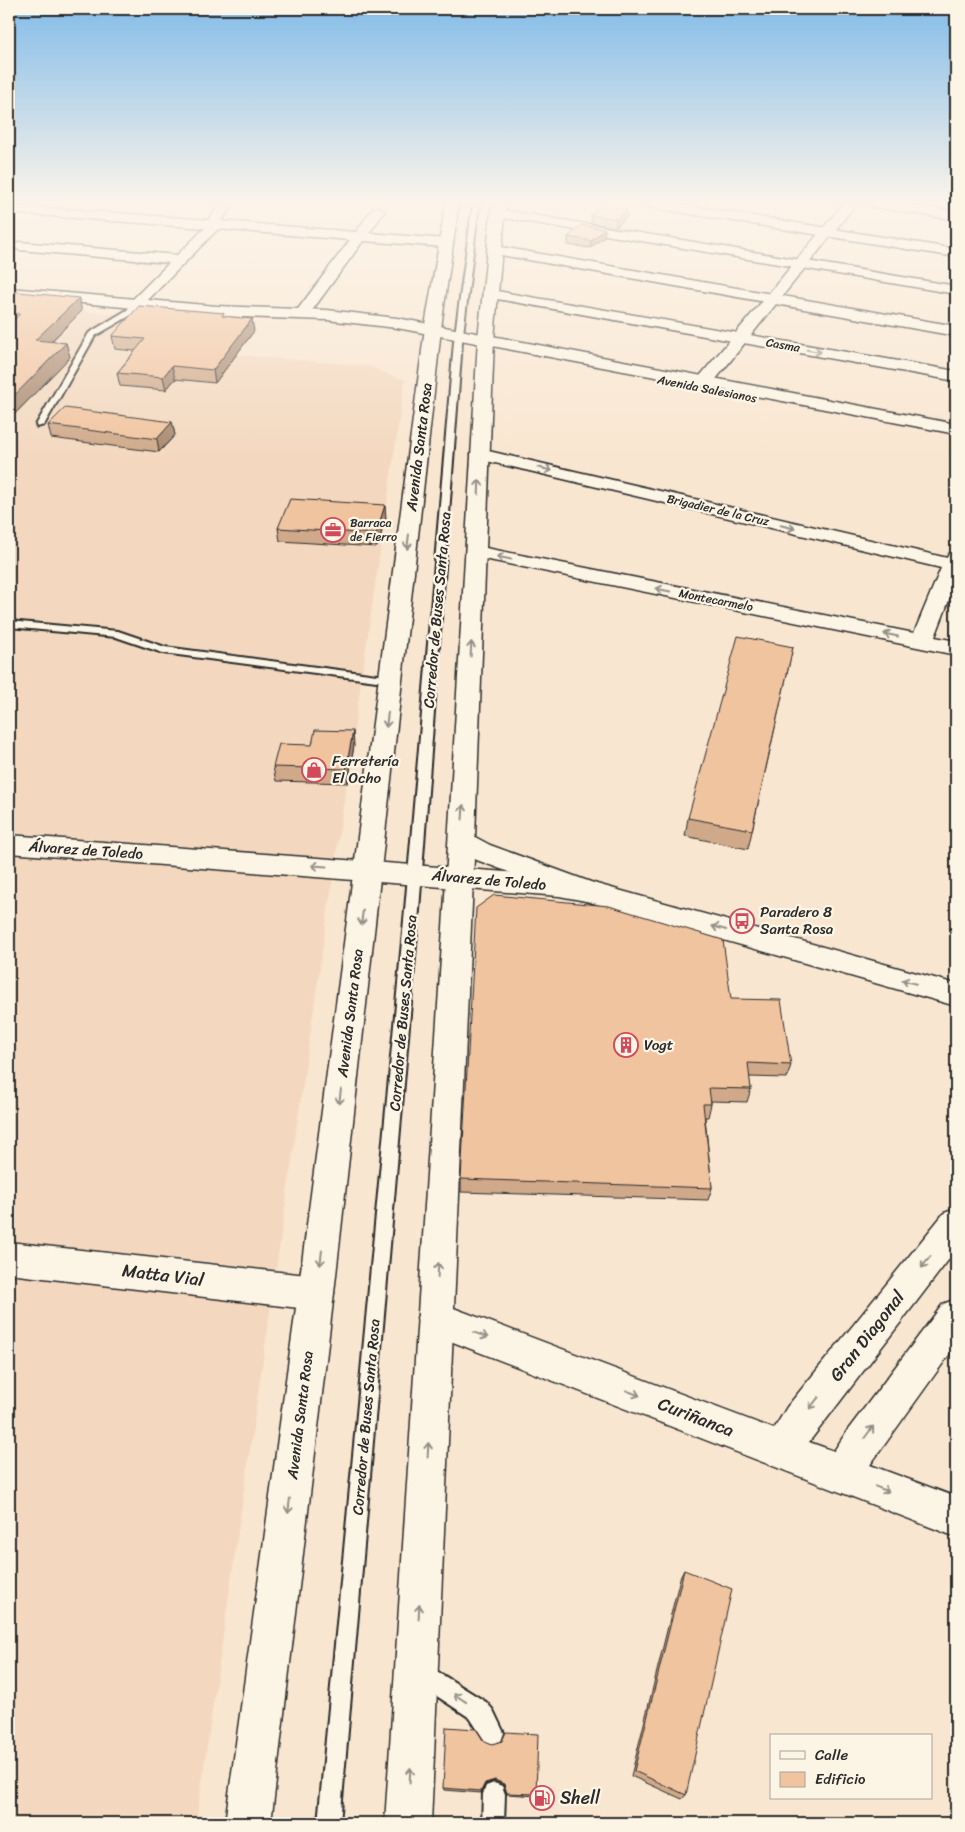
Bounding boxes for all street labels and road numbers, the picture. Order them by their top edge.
street label: Casma [764,331,803,359]
street label: Avenida Salesianos [654,368,759,410]
street label: Avenida Santa Rosa [398,381,440,514]
street label: Brigadier de la Cruz [665,488,772,533]
street label: Corredor de Buses Santa Rosa [415,510,459,709]
street label: Montecarmelo [677,582,755,618]
street label: Álvarez de Toledo [27,833,145,867]
street label: Álvarez de Toledo [430,862,548,898]
street label: Corredor de Buses Santa Rosa [381,913,425,1112]
street label: Avenida Santa Rosa [329,947,371,1080]
street label: Matta Vial [120,1254,207,1296]
street label: Gran Diagonal [821,1283,914,1389]
street label: Corredor de Buses Santa Rosa [344,1317,388,1516]
street label: Avenida Santa Rosa [279,1349,321,1482]
street label: Curiñanca [653,1388,739,1446]

